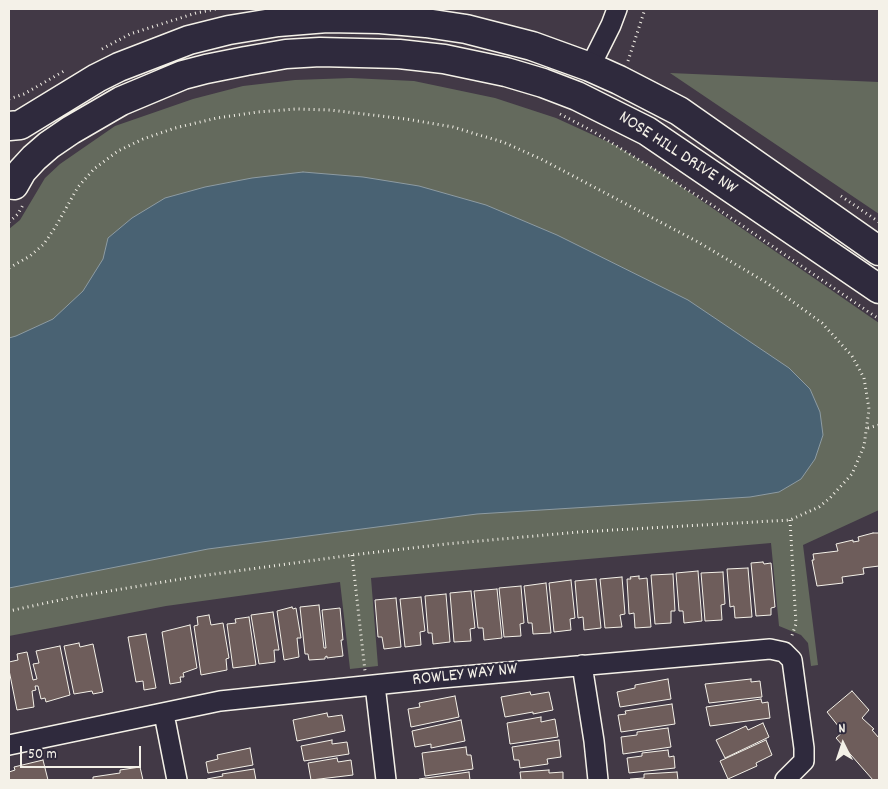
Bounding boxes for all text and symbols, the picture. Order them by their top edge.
street label: NOSE HILL DRIVE NW [614,108,740,200]
street label: ROWLEY WAY NW [411,660,519,692]
north arrow [818,719,868,769]
text: N [838,719,846,739]
scale bar [22,736,144,768]
text: 50 m [28,744,57,766]

